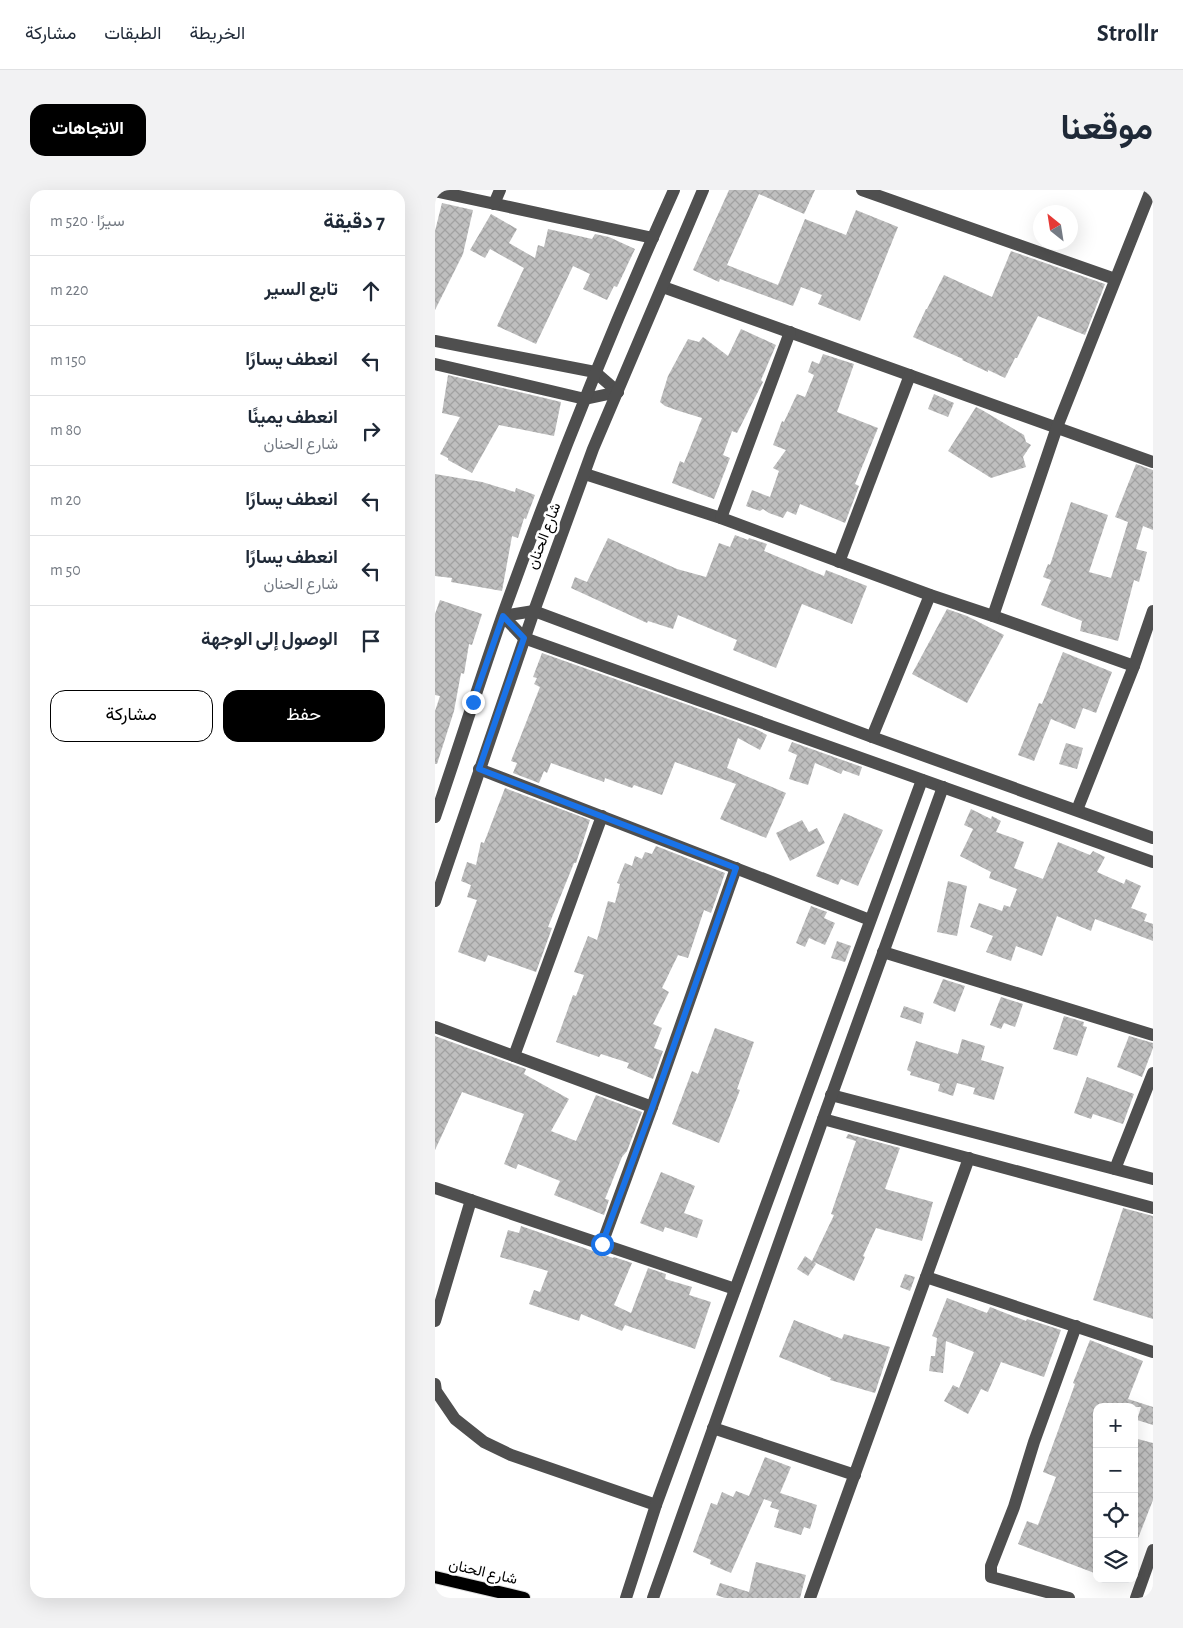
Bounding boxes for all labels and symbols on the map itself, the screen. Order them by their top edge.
north arrow [1033,205,1078,250]
street label: شارع الحنان [524,501,566,572]
route end [462,691,485,714]
route start [591,1233,614,1256]
street label: شارع الحنان [447,1557,519,1590]

